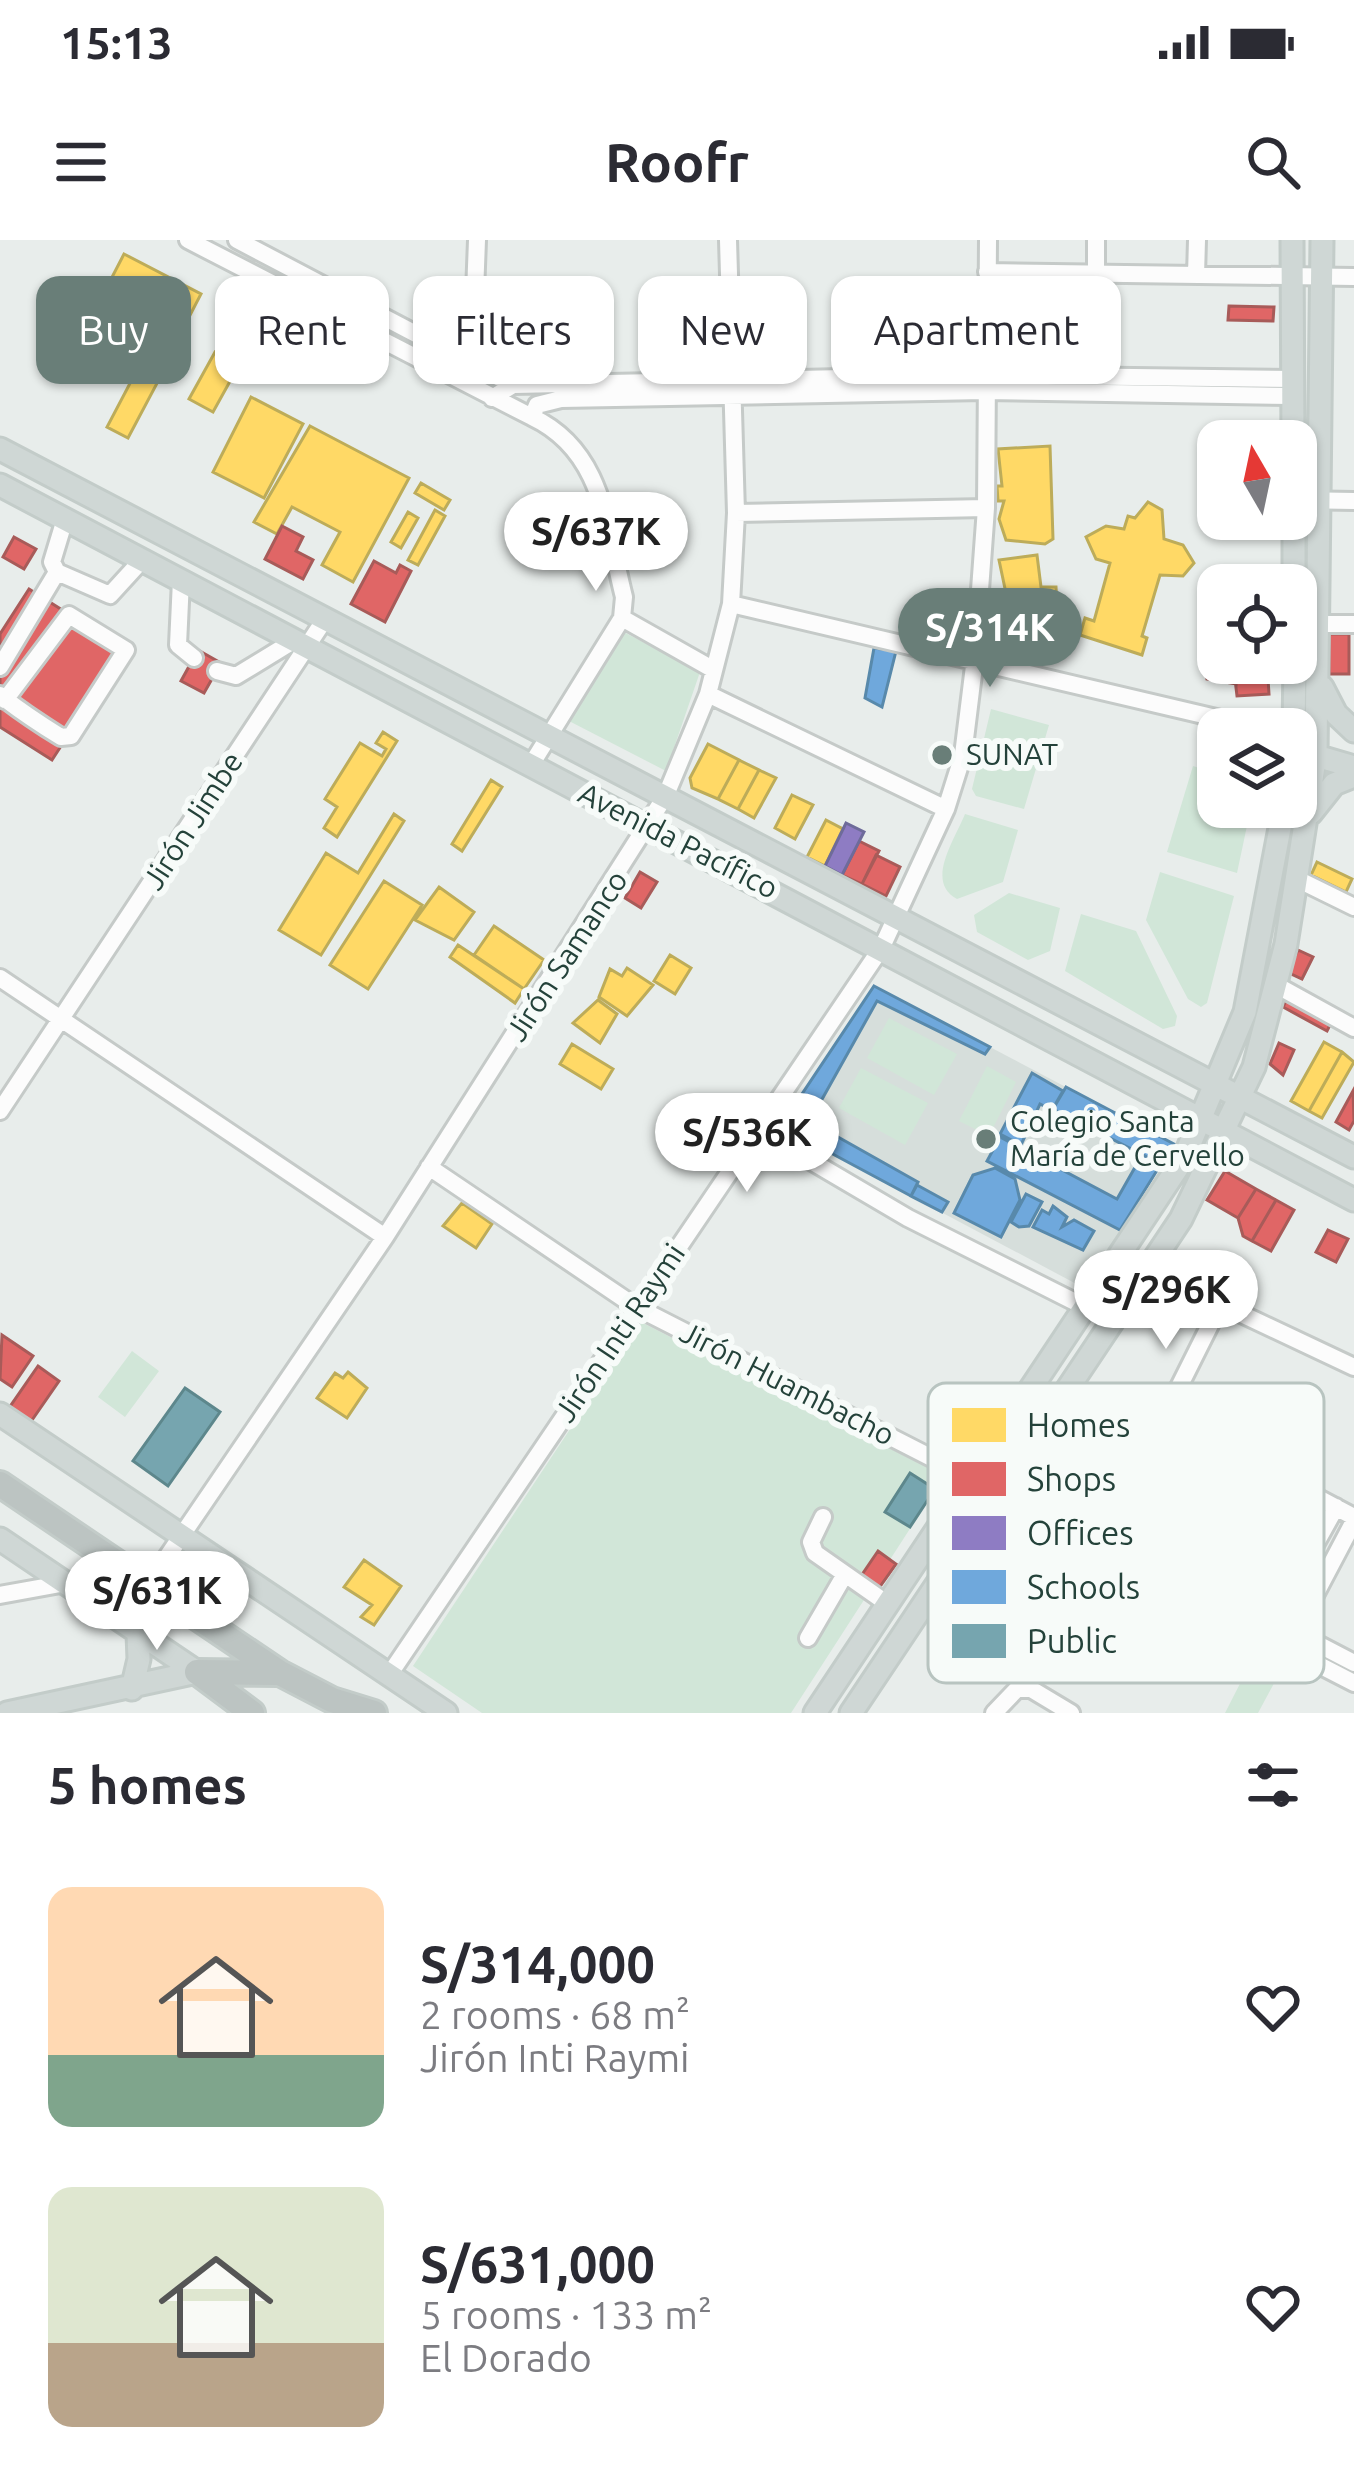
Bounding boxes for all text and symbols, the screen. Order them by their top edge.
text: 15:13 [60,17,173,68]
icon: menu [48,129,114,195]
icon: search [1240,129,1306,195]
text: Roofr [605,132,749,192]
chip: Buy [36,276,191,384]
chip: Rent [215,276,389,384]
chip: Filters [413,276,614,384]
chip: New [638,276,807,384]
chip: Apartment [831,276,1121,384]
north arrow [1197,420,1317,540]
map controls [1197,420,1317,828]
pin: S/637K [498,492,694,594]
text: S/637K [531,509,661,552]
button: locate [1197,564,1317,684]
pin: S/314K [892,588,1088,690]
text: S/314K [925,605,1055,648]
button: layers [1197,708,1317,828]
place label: SUNAT [966,737,1058,771]
marker: SUNAT [929,742,955,768]
street label: Jirón Jimbe [135,745,249,896]
street label: Avenida Pacífico [573,775,784,905]
street label: Jirón Samanco [499,864,634,1047]
pin: S/536K [649,1093,845,1195]
place label: Colegio Santa María de Cervello [1010,1104,1245,1172]
text: S/536K [682,1110,812,1153]
marker: Colegio Santa María de Cervello [973,1126,999,1152]
street label: Jirón Inti Raymi [547,1237,691,1428]
pin: S/296K [1068,1250,1264,1352]
text: S/296K [1101,1267,1231,1310]
street label: Jirón Huambacho [675,1314,900,1452]
legend [928,1383,1324,1683]
text: Homes [1027,1406,1130,1443]
text: Shops [1027,1460,1116,1497]
text: Offices [1027,1514,1134,1551]
pin: S/631K [59,1551,255,1653]
text: S/631K [92,1568,222,1611]
text: Schools [1027,1568,1140,1605]
text: Public [1027,1622,1117,1659]
icon: filters [1240,1752,1306,1818]
text: 5 homes [48,1756,247,1814]
icon: home [144,1935,288,2079]
text: S/314,000 [420,1935,655,1993]
icon: heart [1240,1974,1306,2040]
text: 2 rooms · 68 m² [420,1993,690,2036]
text: Jirón Inti Raymi [420,2036,690,2079]
icon: home [144,2235,288,2379]
text: S/631,000 [420,2235,655,2293]
icon: heart [1240,2274,1306,2340]
text: 5 rooms · 133 m² [420,2293,712,2336]
text: El Dorado [420,2336,592,2379]

